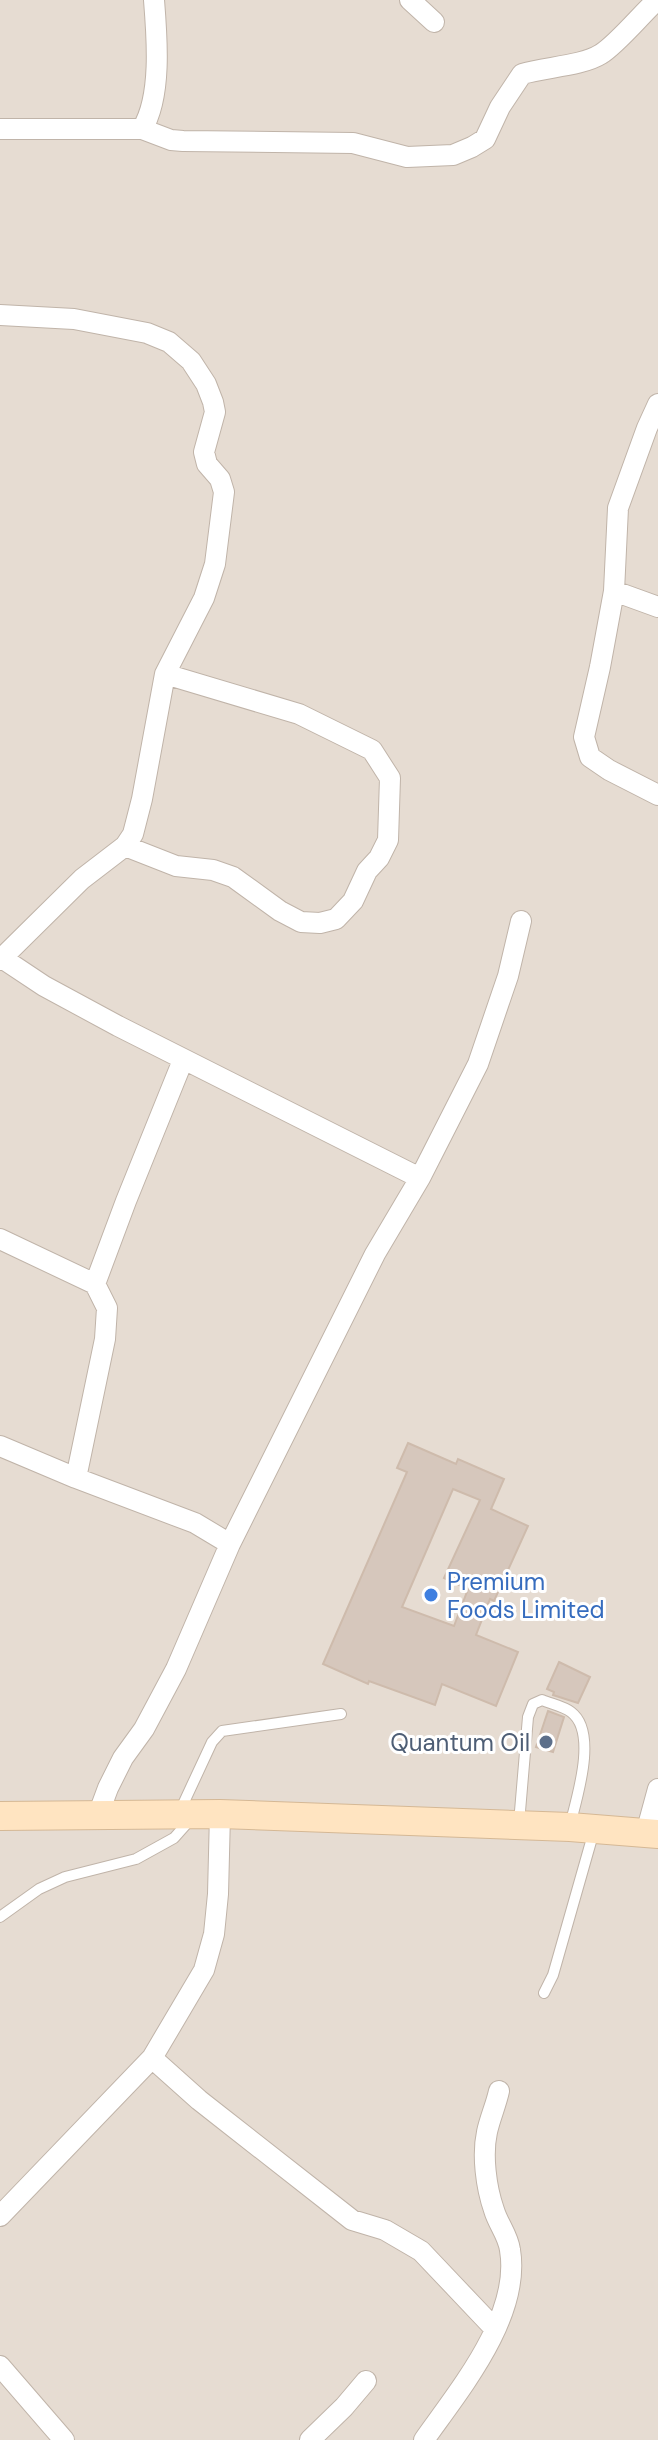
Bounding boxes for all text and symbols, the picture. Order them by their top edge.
place label: Premium Foods Limited [447,1566,605,1625]
marker: Premium Foods Limited [422,1586,440,1604]
place label: Quantum Oil [390,1727,530,1758]
marker: Quantum Oil [537,1733,555,1751]

